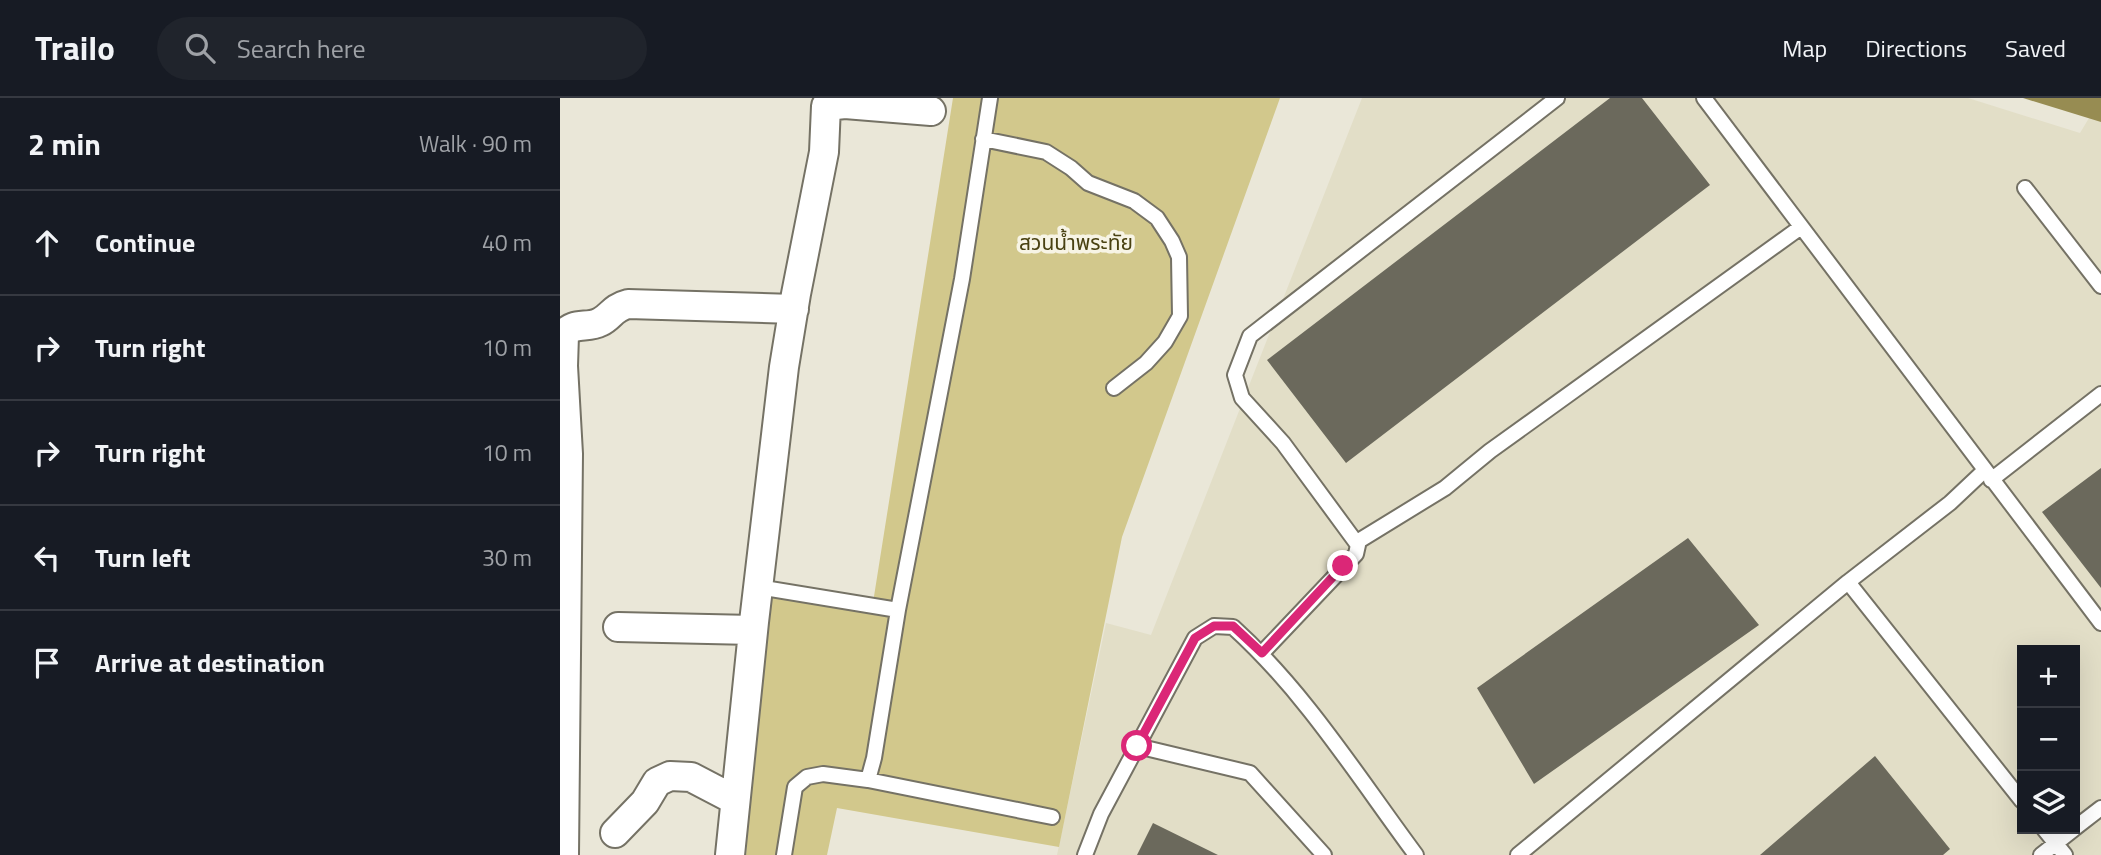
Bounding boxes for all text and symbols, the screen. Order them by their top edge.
search box [157,17,647,80]
text: Trailo [35,23,115,73]
icon: search [181,29,219,67]
text: Search here [237,29,366,68]
text: Map [1782,30,1827,66]
text: Directions [1865,30,1967,66]
text: Saved [2005,30,2066,66]
text: 2 min [28,121,101,167]
text: Walk · 90 m [419,126,532,161]
text: Continue [95,223,195,262]
icon: ahead [28,224,66,262]
text: 40 m [482,225,532,260]
park label: สวนน้ำพระทัย [1019,226,1133,258]
text: Turn right [95,328,206,367]
icon: right [28,329,66,367]
text: 10 m [482,330,532,365]
text: Turn right [95,433,206,472]
icon: right [28,434,66,472]
text: 10 m [482,435,532,470]
text: Turn left [95,538,190,577]
icon: left [28,539,66,577]
text: 30 m [482,540,532,575]
route end [1327,550,1358,581]
text: Arrive at destination [95,643,325,682]
icon: arrive [28,644,66,682]
map controls [2017,645,2080,834]
button: + [2017,645,2080,708]
button: − [2017,708,2080,771]
route start [1121,730,1152,761]
button: layers [2017,771,2080,834]

